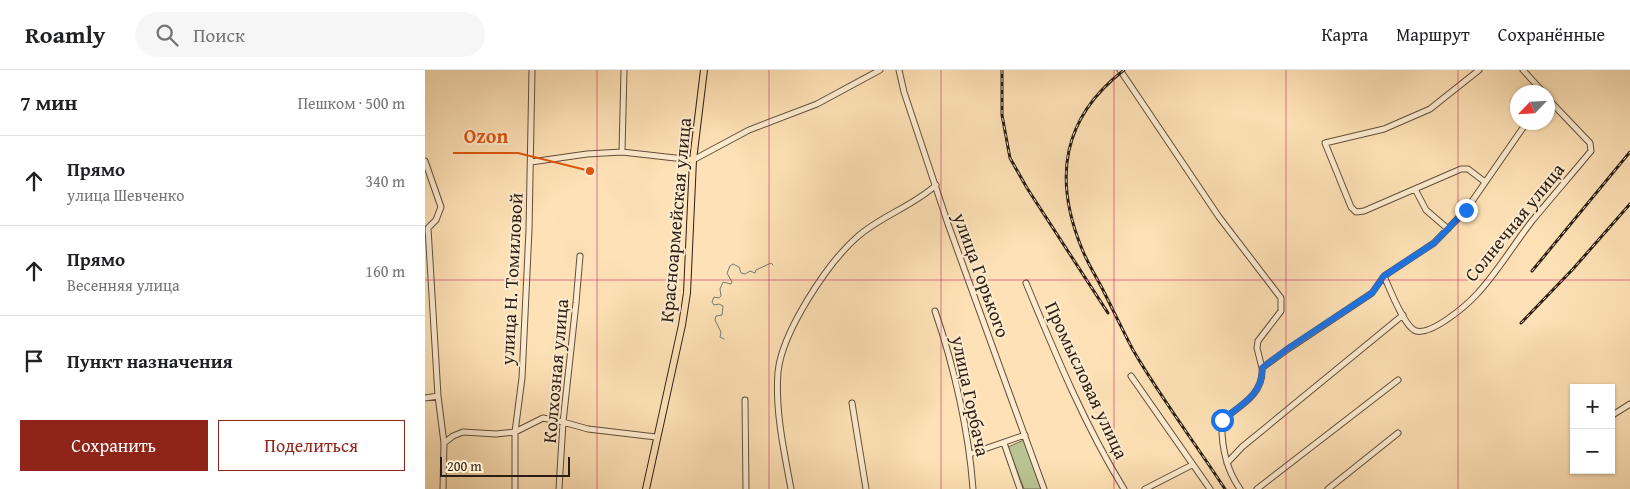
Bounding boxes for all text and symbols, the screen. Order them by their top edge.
search box [135,12,485,57]
text: Roamly [25,17,105,52]
icon: search [153,21,181,49]
text: Поиск [193,21,245,49]
text: Карта [1322,21,1368,48]
text: Маршрут [1396,21,1470,48]
text: Сохранённые [1498,21,1605,48]
north arrow [1510,85,1555,130]
text: 7 мин [20,87,77,118]
text: Пешком · 500 m [298,91,405,115]
street label: Красноармейская улица [652,116,698,324]
callout: Ozon [453,118,518,153]
text: Ozon [464,121,508,150]
text: Прямо [67,155,125,183]
street label: Солнечная улица [1457,157,1571,287]
icon: ahead [20,167,48,195]
text: 340 m [365,169,405,193]
text: улица Шевченко [67,183,184,207]
street label: улица Н. Томиловой [492,192,529,367]
route end [1455,199,1478,222]
street label: улица Горького [946,208,1018,341]
text: Прямо [67,245,125,273]
icon: ahead [20,257,48,285]
text: 160 m [365,259,405,283]
text: Весенняя улица [67,273,180,297]
street label: Промысловая улица [1038,297,1136,463]
street label: Колхозная улица [535,298,575,444]
street label: улица Горбача [944,332,997,459]
icon: arrive [20,347,48,375]
text: Пункт назначения [67,347,233,375]
map controls [1570,384,1615,474]
button: + [1570,384,1615,429]
route start [1211,409,1234,432]
button: Сохранить [20,420,208,471]
button: Поделиться [218,420,405,471]
button: − [1570,429,1615,474]
scale bar [440,454,570,477]
text: 200 m [447,456,482,476]

